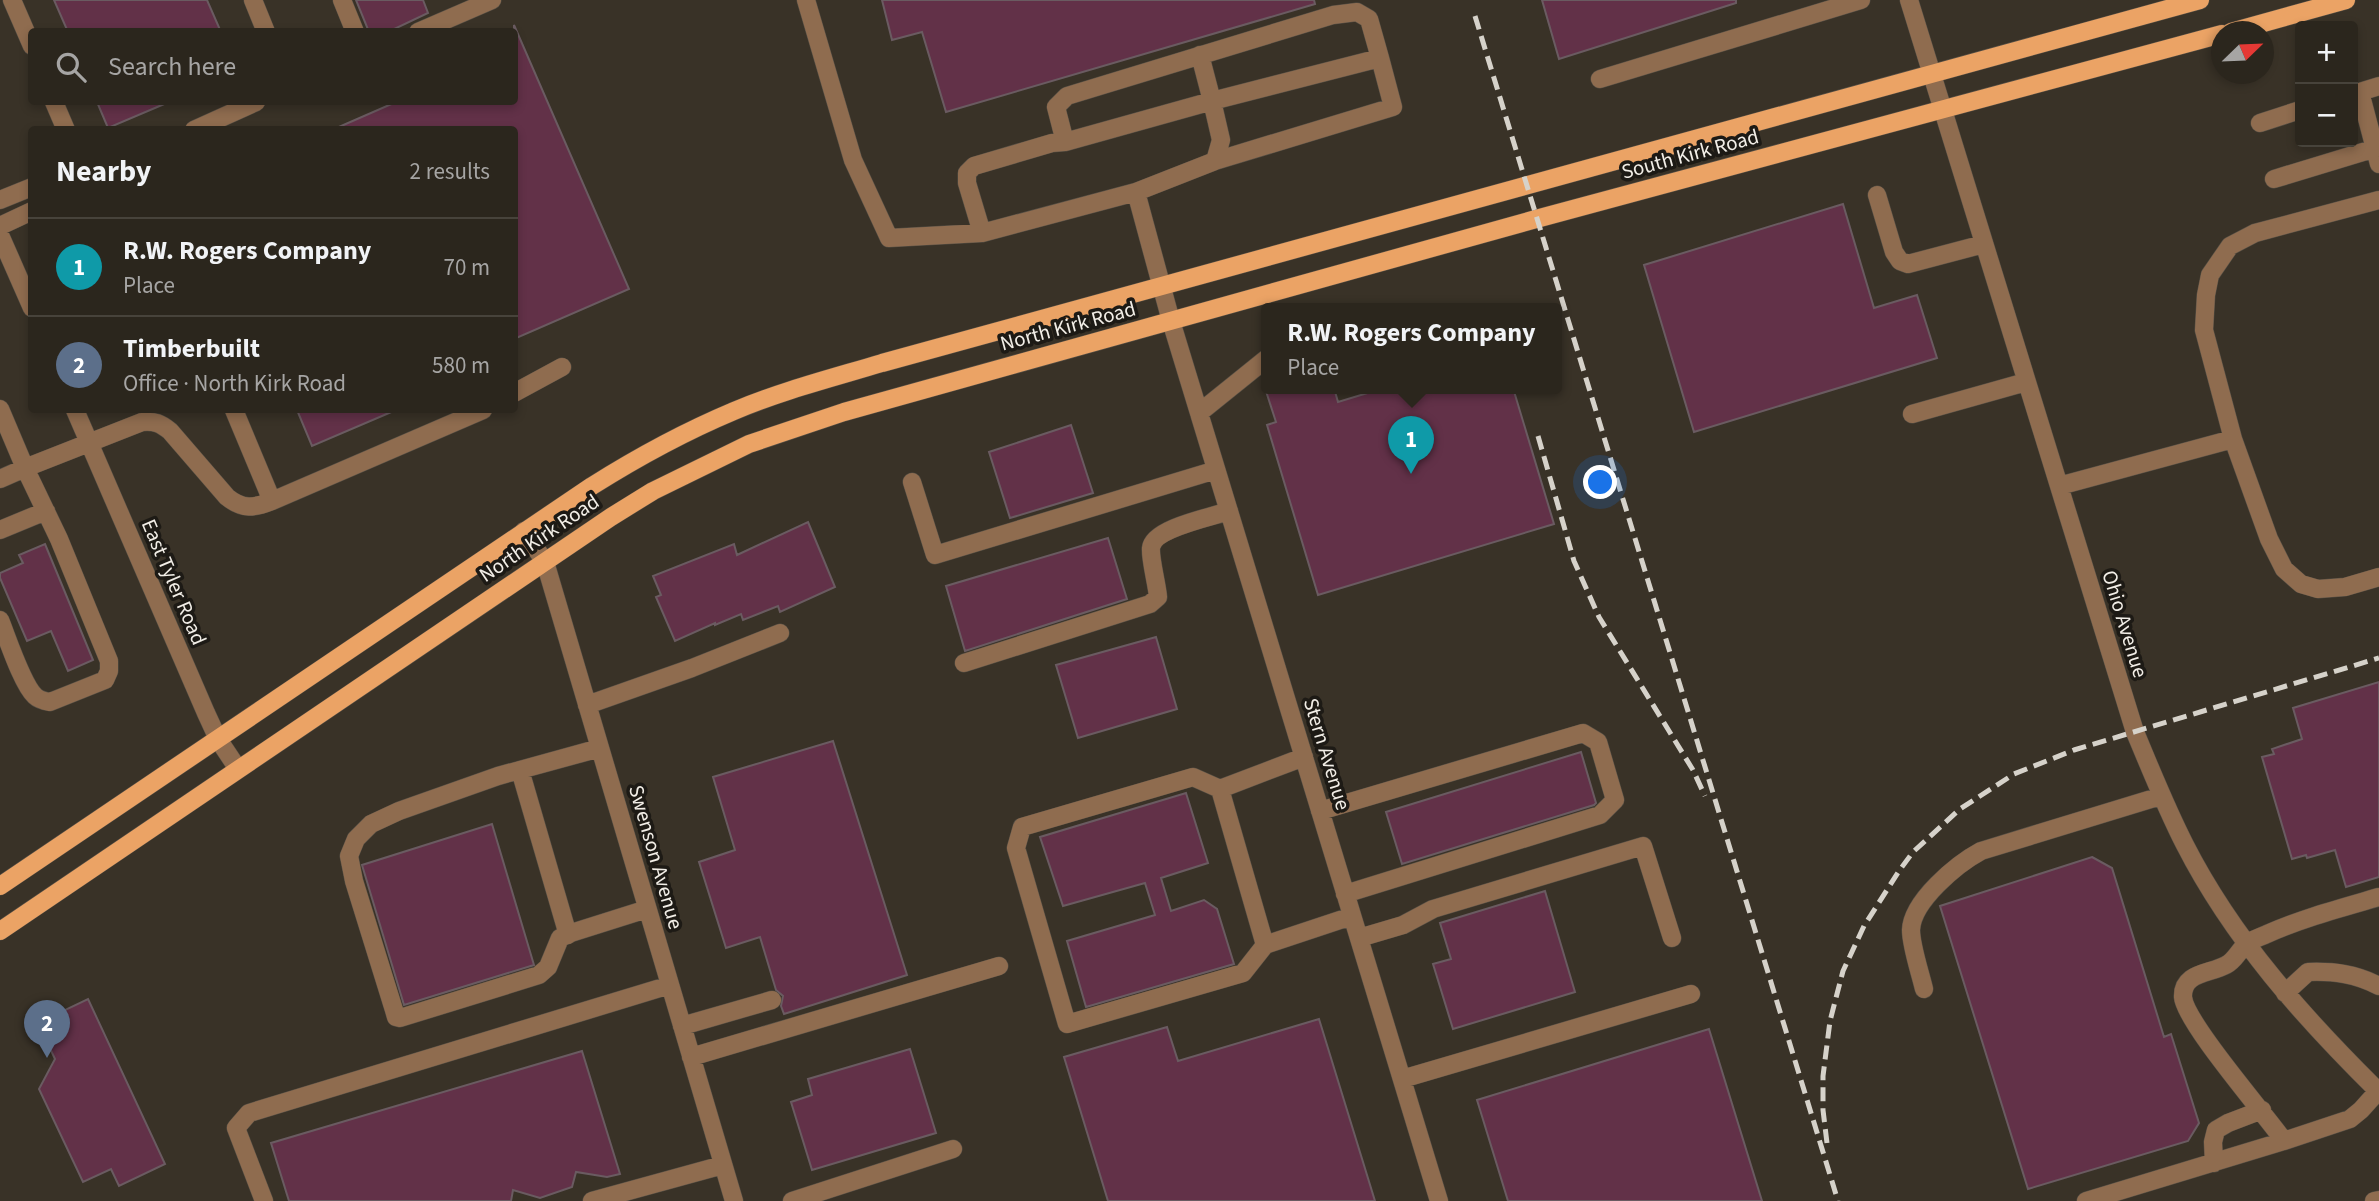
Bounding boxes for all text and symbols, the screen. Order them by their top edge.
north arrow [2211,21,2274,84]
map controls [2295,21,2358,147]
button: + [2295,21,2358,84]
search box [28,28,518,105]
icon: search [52,48,90,86]
text: Search here [108,48,236,85]
button: − [2295,84,2358,147]
street label: South Kirk Road [1618,121,1762,187]
text: Nearby [56,150,151,193]
text: 2 results [410,155,490,188]
text: R.W. Rogers Company [123,232,371,269]
text: 1 [73,251,85,284]
text: 70 m [443,251,490,284]
text: Place [123,269,175,302]
street label: North Kirk Road [997,293,1139,359]
popup [1261,303,1562,394]
text: R.W. Rogers Company [1287,314,1536,351]
text: Timberbuilt [123,330,260,367]
text: 2 [73,349,85,382]
text: 580 m [432,349,490,382]
text: Place [1287,351,1339,384]
text: Office · North Kirk Road [123,367,346,400]
pin: 1 [1388,416,1434,474]
your location [1583,465,1617,499]
street label: North Kirk Road [473,487,605,589]
street label: East Tyler Road [134,514,214,650]
street label: Ohio Avenue [2094,567,2156,681]
street label: Stern Avenue [1296,694,1358,814]
street label: Swenson Avenue [621,781,691,933]
pin: 2 [24,1000,70,1058]

